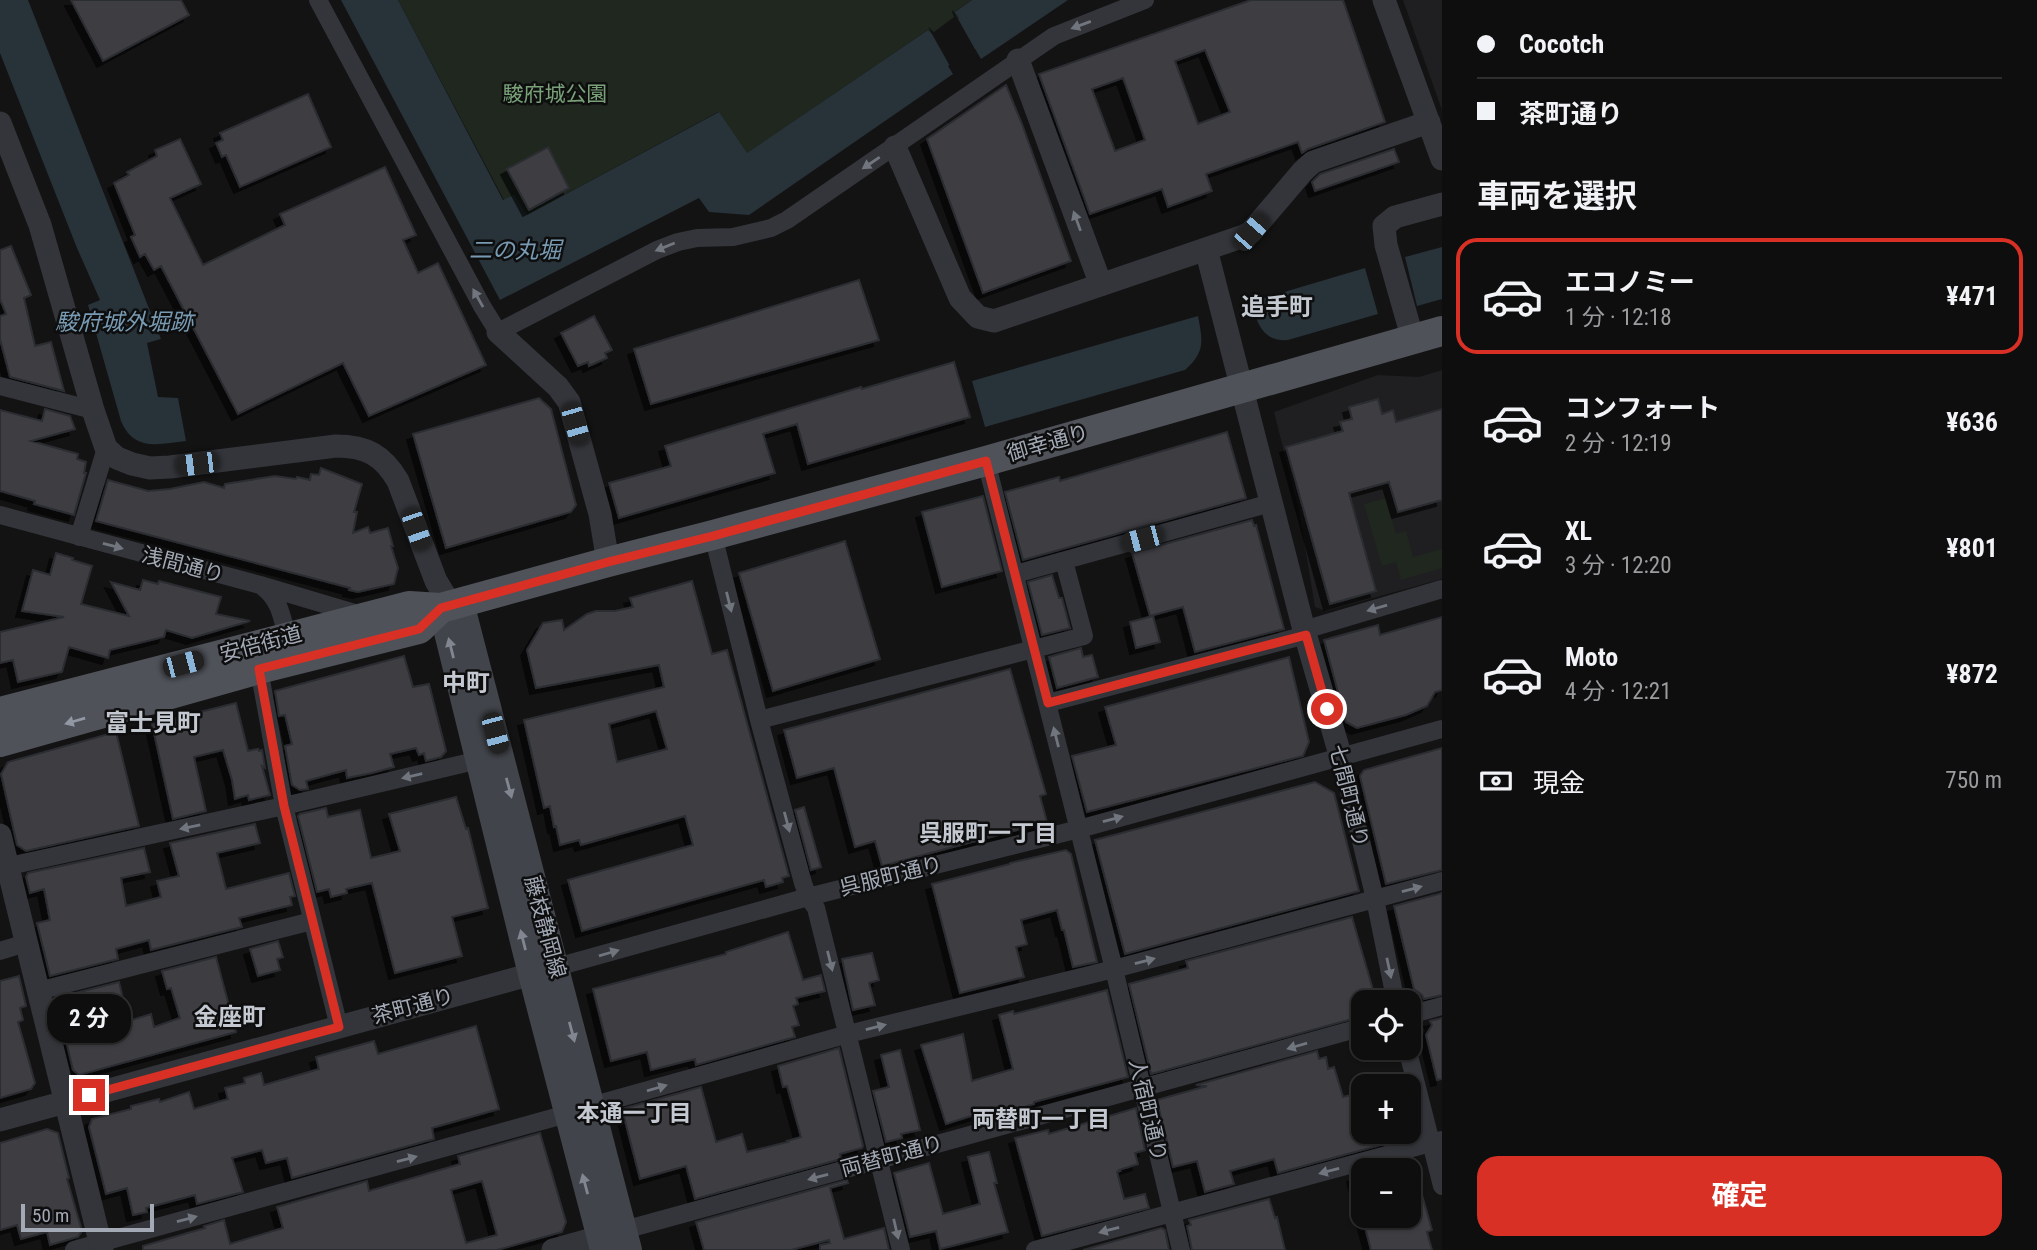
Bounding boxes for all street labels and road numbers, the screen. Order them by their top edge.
street label: 御幸通り [1004,420,1092,466]
street label: 浅間通り [139,543,227,587]
street label: 安倍街道 [217,622,305,666]
street label: 七間町通り [1325,742,1373,850]
street label: 呉服町通り [837,852,945,900]
street label: 藤枝静岡線 [520,873,570,981]
street label: 茶町通り [369,984,457,1028]
street label: 人宿町通り [1124,1056,1172,1164]
street label: 両替町通り [838,1131,946,1181]

